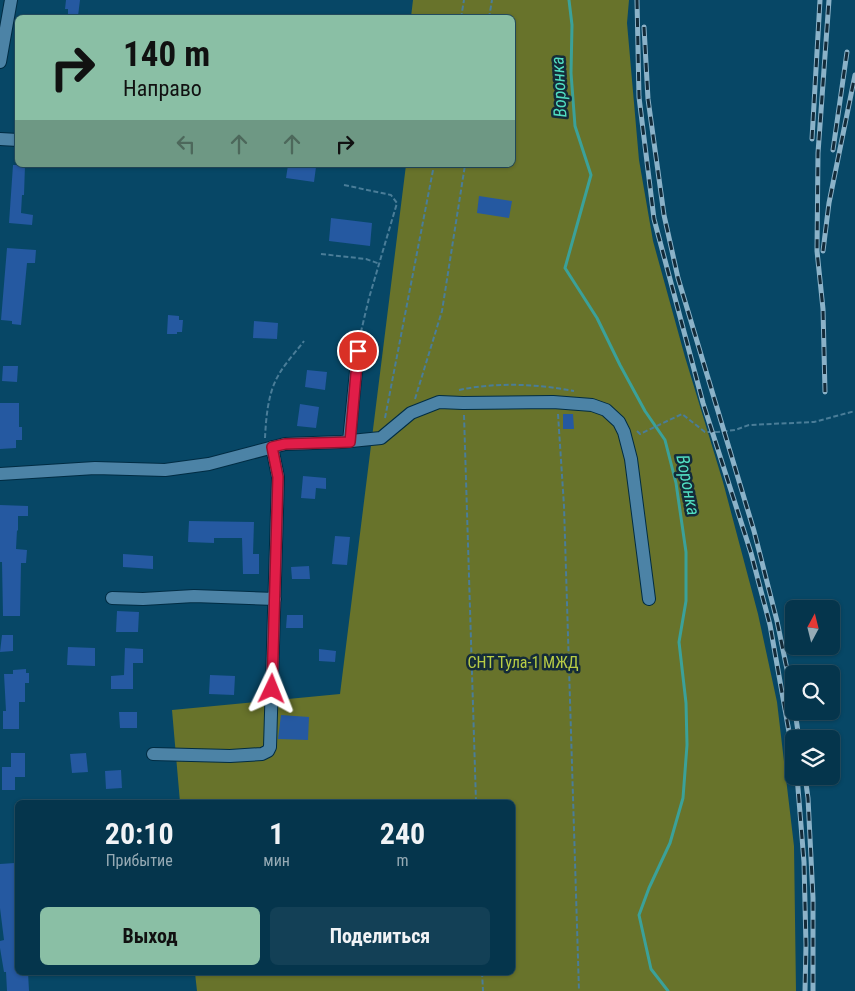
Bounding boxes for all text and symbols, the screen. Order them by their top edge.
text: 140 m [123,34,210,75]
icon: right [40,35,105,100]
water label: Воронка [546,56,571,118]
text: Направо [123,76,202,101]
icon: left [172,130,200,158]
icon: ahead [225,130,253,158]
icon: ahead [278,130,306,158]
icon: right [331,130,359,158]
pin [337,330,379,372]
icon: arrive [344,337,372,365]
water label: Воронка [672,453,705,517]
north arrow [785,600,840,655]
map controls [785,600,840,785]
park label: СНТ Тула-1 МЖД [467,653,579,672]
position arrow [245,662,297,714]
button: search [785,665,840,720]
button: layers [785,730,840,785]
text: 20:10 [105,816,174,851]
text: 1 [269,816,284,851]
text: 240 [380,816,425,851]
text: Прибытие [106,851,173,870]
text: мин [263,851,290,870]
text: m [396,851,409,870]
button: Выход [40,907,260,965]
button: Поделиться [270,907,490,965]

